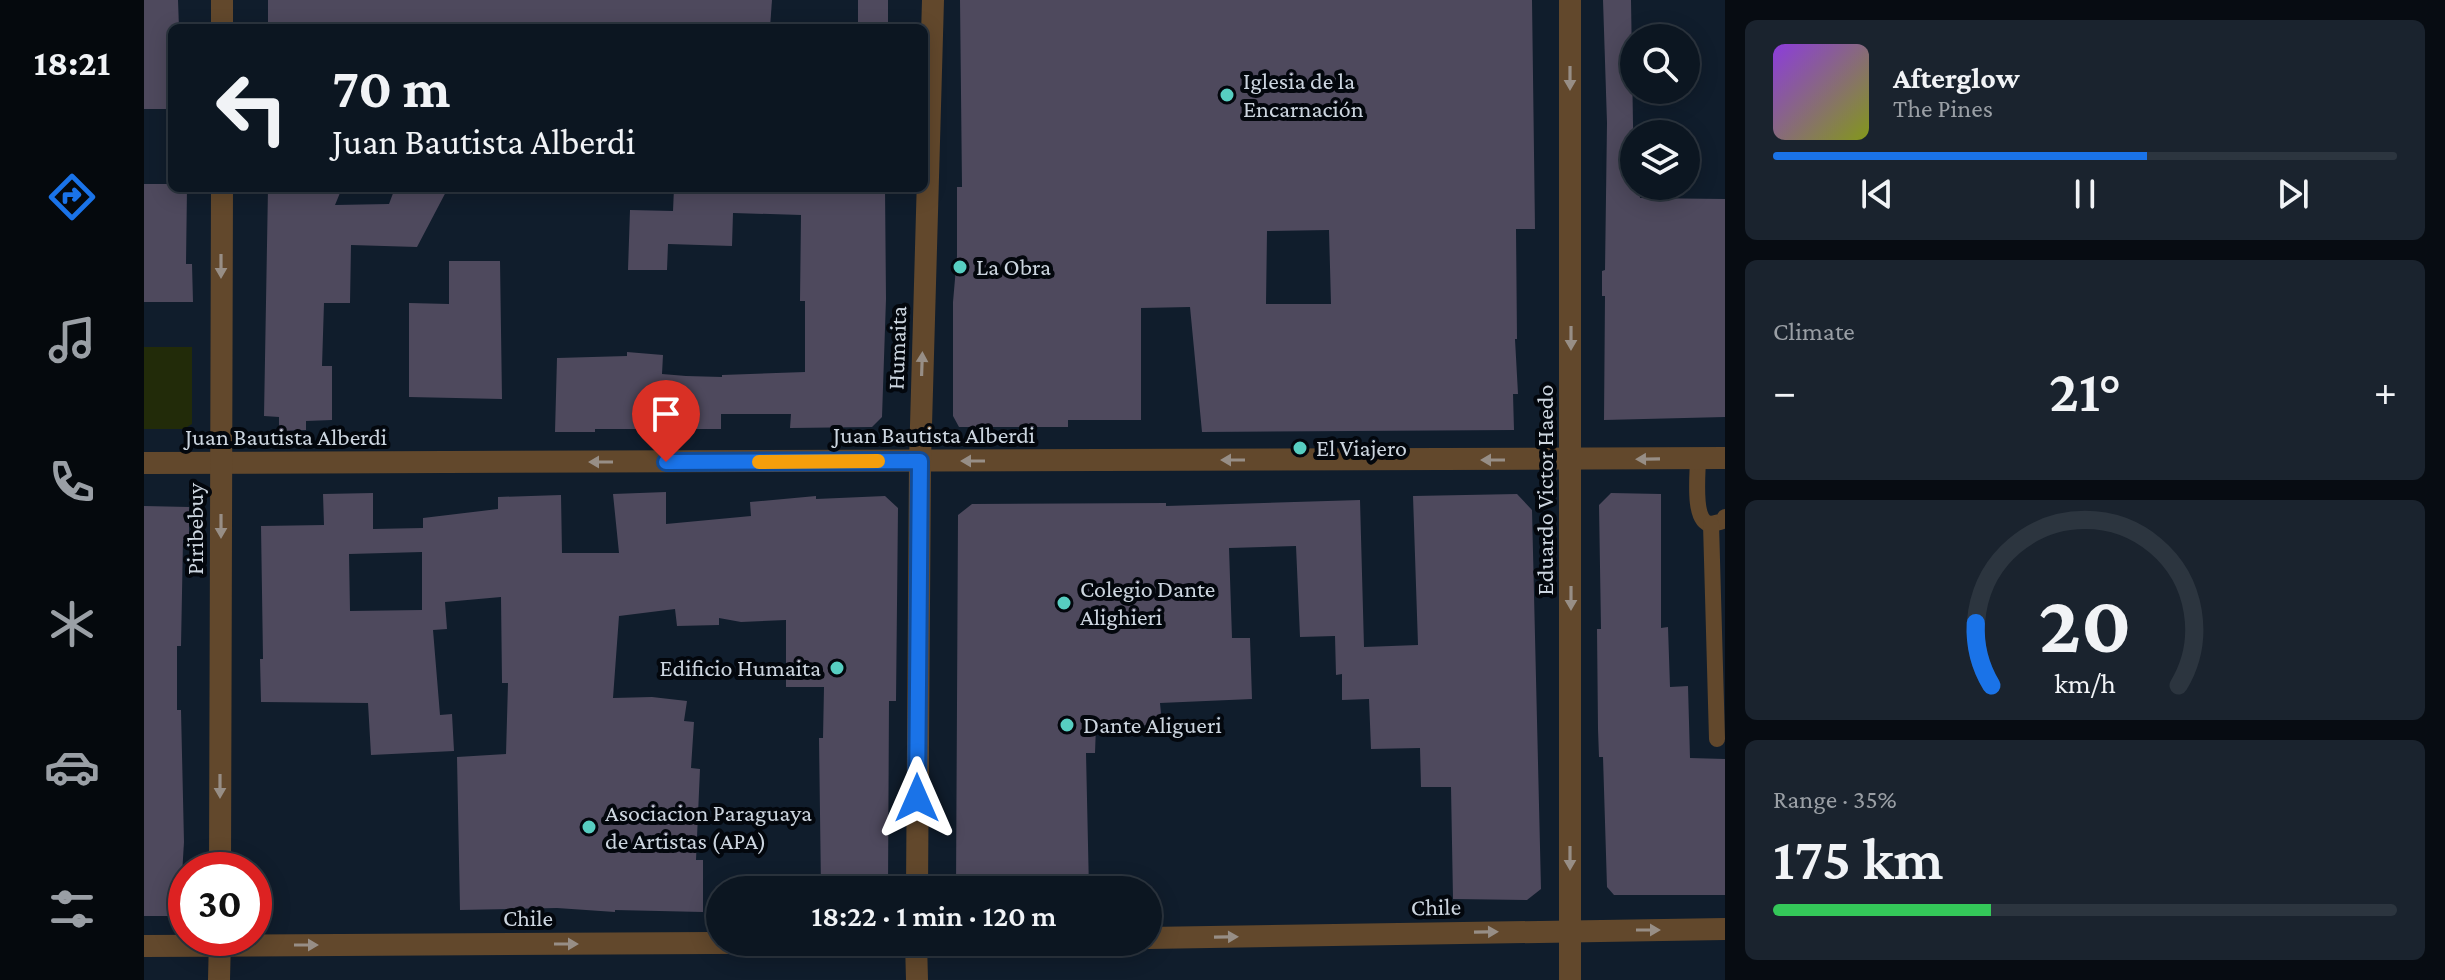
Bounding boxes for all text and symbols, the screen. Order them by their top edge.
map controls [1620,24,1700,200]
button: search [1620,24,1700,104]
text: 18:21 [34,43,110,83]
icon: left [200,56,304,160]
text: 70 m [332,57,451,119]
text: Afterglow [1893,61,2020,94]
one-way arrow [1564,66,1576,91]
place label: Iglesia de la Encarnación [1243,67,1364,122]
marker: Iglesia de la Encarnación [1218,86,1236,104]
text: The Pines [1893,94,1993,123]
button: layers [1620,120,1700,200]
text: Juan Bautista Alberdi [332,122,635,162]
icon: directions [44,169,100,225]
icon: previous [1855,172,1899,216]
icon: pause [2063,172,2107,216]
icon: next [2271,172,2315,216]
place label: La Obra [976,253,1051,280]
one-way arrow [215,254,227,279]
marker: La Obra [951,258,969,276]
street label: Humaita [882,305,911,390]
icon: music [44,312,100,368]
text: Climate [1773,317,1855,346]
one-way arrow [1565,326,1577,351]
one-way arrow [916,351,929,376]
text: 21° [2049,357,2121,424]
text: − [1773,367,1796,415]
text: + [2374,367,2397,415]
pin [632,380,700,462]
street label: Eduardo Victor Haedo [1531,385,1558,595]
icon: arrive [644,392,688,436]
street label: Juan Bautista Alberdi [831,421,1035,448]
street label: Juan Bautista Alberdi [183,423,387,450]
place label: El Viajero [1316,434,1407,461]
marker: El Viajero [1291,439,1309,457]
one-way arrow [1635,453,1660,465]
icon: phone [44,454,100,510]
one-way arrow [1220,454,1245,467]
one-way arrow [1480,454,1505,466]
one-way arrow [960,455,985,467]
one-way arrow [588,456,613,468]
street label: Piribebuy [181,482,208,575]
one-way arrow [215,514,227,539]
place label: Colegio Dante Alighieri [1080,575,1215,630]
text: 20 [2039,577,2131,670]
one-way arrow [1565,586,1577,611]
marker: Colegio Dante Alighieri [1055,594,1073,612]
icon: climate [44,596,100,652]
place label: Edificio Humaita [659,654,821,681]
marker: Edificio Humaita [828,659,846,677]
text: km/h [2054,667,2116,699]
place label: Dante Aligueri [1083,711,1222,738]
marker: Dante Aligueri [1058,716,1076,734]
icon: car [44,739,100,795]
position arrow [875,756,959,840]
one-way arrow [214,774,226,799]
text: Range · 35% [1773,785,1897,814]
place label: Asociacion Paraguaya de Artistas (APA) [605,799,812,855]
marker: Asociacion Paraguaya de Artistas (APA) [580,818,598,836]
text: 175 km [1773,825,1944,892]
one-way arrow [1564,846,1576,871]
speed limit sign: 30 [168,852,272,956]
icon: filters [44,881,100,937]
street label: Chile [1411,893,1461,920]
text: 18:22 · 1 min · 120 m [812,899,1056,932]
street label: Chile [503,904,553,931]
one-way arrow [1636,924,1661,936]
one-way arrow [1474,926,1499,938]
one-way arrow [1214,930,1239,943]
one-way arrow [554,938,579,950]
one-way arrow [294,939,319,951]

